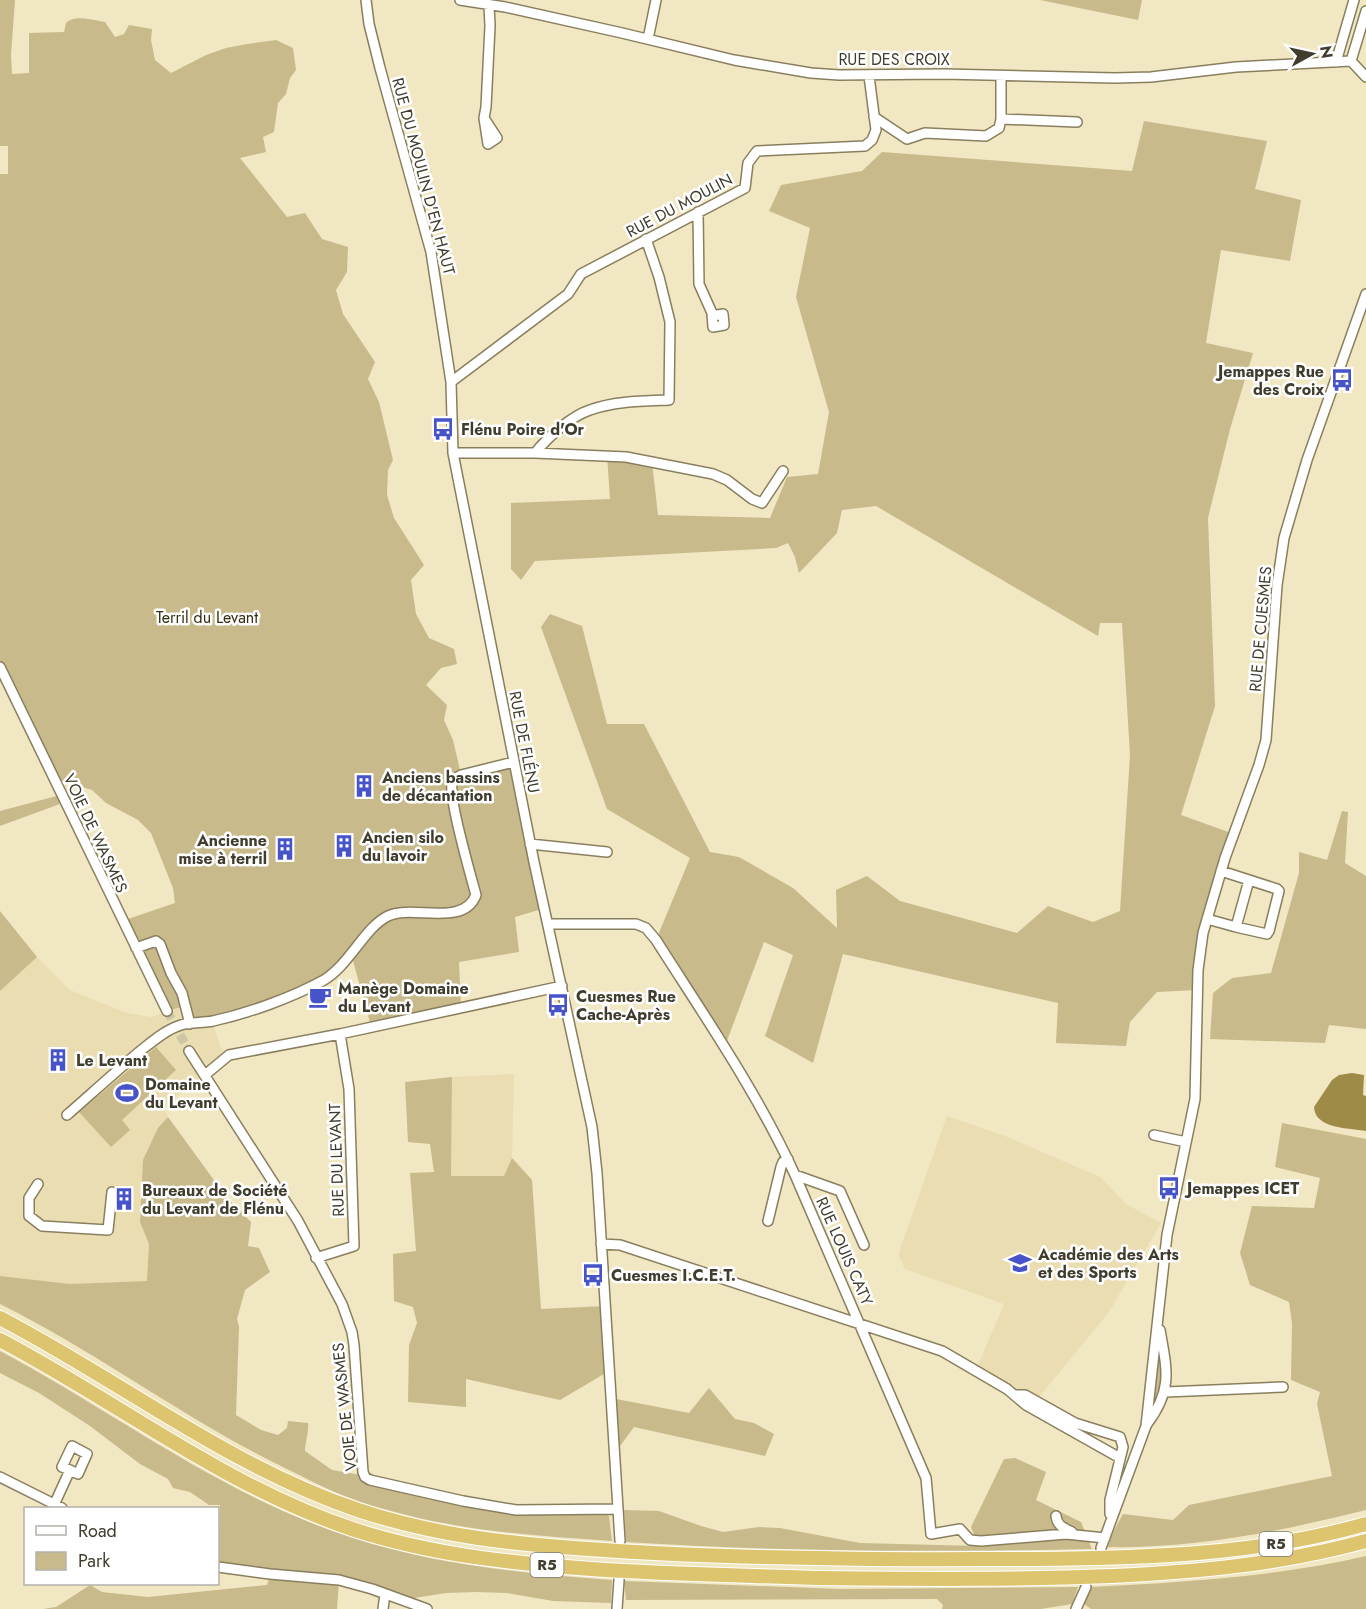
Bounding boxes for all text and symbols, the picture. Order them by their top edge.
north arrow [1282,24,1342,84]
text: N [1314,44,1339,60]
street label: RUE DES CROIX [838,48,950,71]
street label: RUE DU MOULIN D'EN HAUT [386,75,461,278]
street label: RUE DU MOULIN [622,168,736,243]
place label: Jemappes Rue des Croix [1215,360,1324,401]
bus stop icon: Jemappes Rue des Croix [1329,367,1355,393]
bus stop icon: Flénu Poire d'Or [430,416,456,442]
place label: Flénu Poire d'Or [461,418,585,441]
street label: RUE DE CUESMES [1244,565,1277,693]
park label: Terril du Levant [156,606,258,629]
street label: RUE DE FLÉNU [503,689,546,795]
place label: Anciens bassins de décantation [381,766,500,807]
street label: VOIE DE WASMES [58,770,133,897]
building icon: Anciens bassins de décantation [351,773,377,799]
place label: Ancien silo du lavoir [361,826,444,867]
place label: Ancienne mise à terril [179,829,267,870]
building icon: Ancien silo du lavoir [331,833,357,859]
building icon: Ancienne mise à terril [272,836,298,862]
place label: Manège Domaine du Levant [338,977,469,1018]
cafe icon: Manège Domaine du Levant [307,984,333,1010]
place label: Cuesmes Rue Cache-Après [576,985,676,1026]
bus stop icon: Cuesmes Rue Cache-Après [545,992,571,1018]
building icon: Le Levant [45,1047,71,1073]
place label: Le Levant [76,1049,148,1072]
place label: Domaine du Levant [145,1073,219,1114]
sports icon: Domaine du Levant [114,1080,140,1106]
street label: RUE DU LEVANT [323,1102,350,1217]
bus stop icon: Jemappes ICET [1156,1175,1182,1201]
place label: Jemappes ICET [1184,1177,1299,1200]
place label: Bureaux de Société du Levant de Flénu [142,1179,288,1220]
building icon: Bureaux de Société du Levant de Flénu [111,1186,137,1212]
street label: RUE LOUIS CATY [810,1193,879,1309]
place label: Académie des Arts et des Sports [1037,1243,1179,1284]
school or university icon: Académie des Arts et des Sports [1007,1250,1033,1276]
bus stop icon: Cuesmes I.C.E.T. [580,1262,606,1288]
place label: Cuesmes I.C.E.T. [611,1264,736,1287]
street label: VOIE DE WASMES [326,1341,363,1472]
legend [24,1507,219,1585]
text: Road [78,1518,117,1544]
road number: R5 [1260,1532,1292,1556]
text: Park [78,1548,110,1574]
road number: R5 [530,1553,564,1577]

